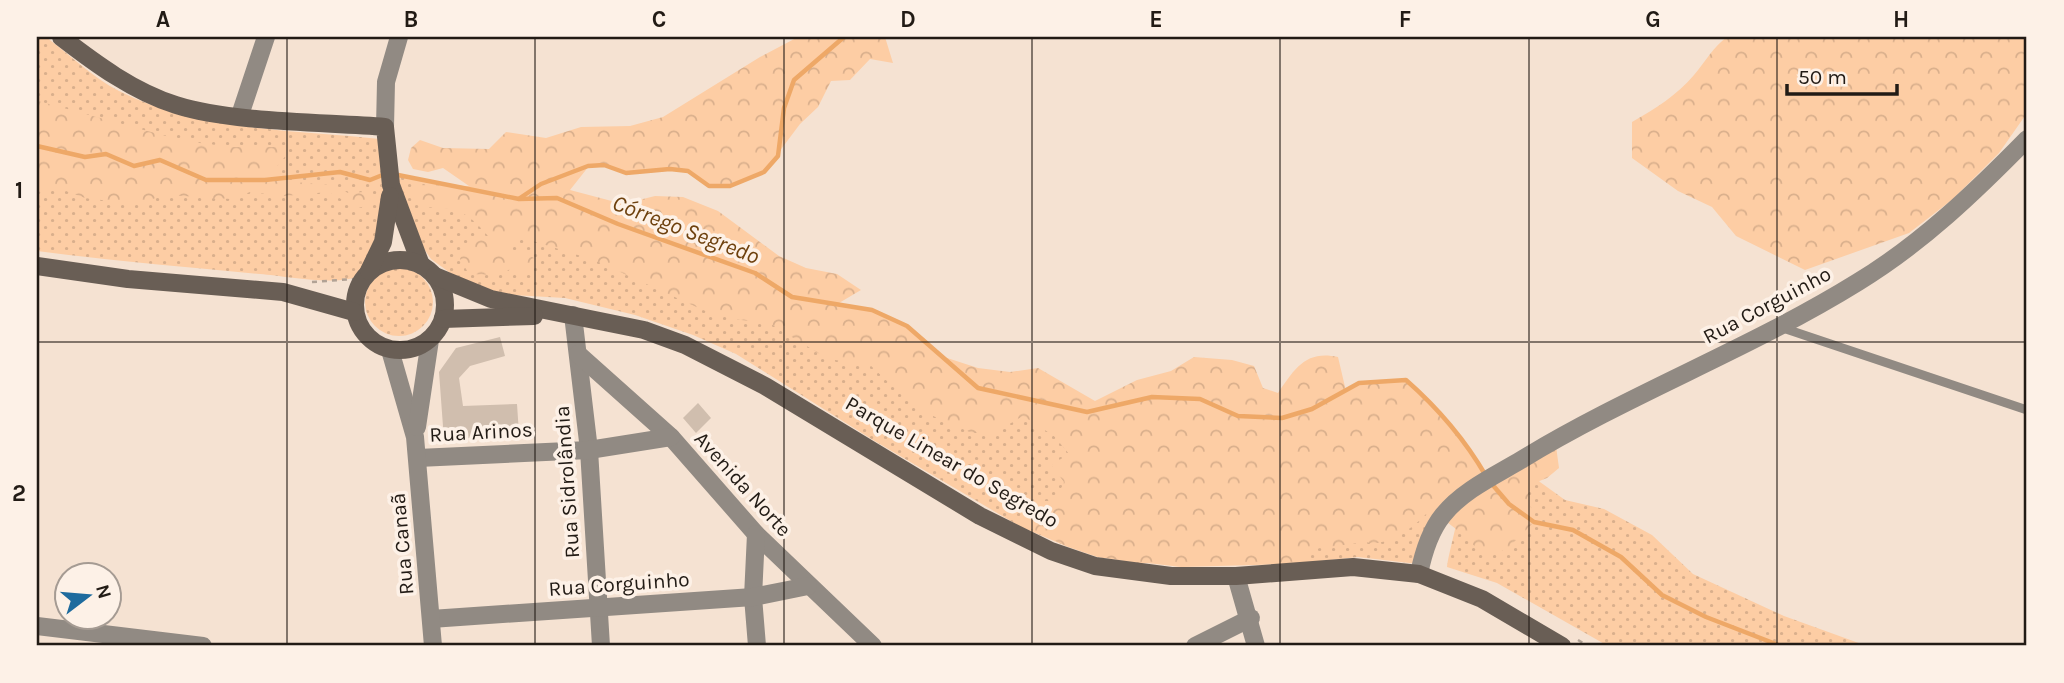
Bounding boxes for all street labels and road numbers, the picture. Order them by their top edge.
street label: Rua Corguinho [1699,261,1835,349]
street label: Parque Linear do Segredo [841,391,1063,533]
street label: Rua Sidrolândia [550,405,584,559]
street label: Rua Arinos [429,417,533,447]
street label: Avenida Norte [690,427,796,541]
street label: Rua Canaã [386,492,418,596]
street label: Rua Corguinho [548,567,690,601]

